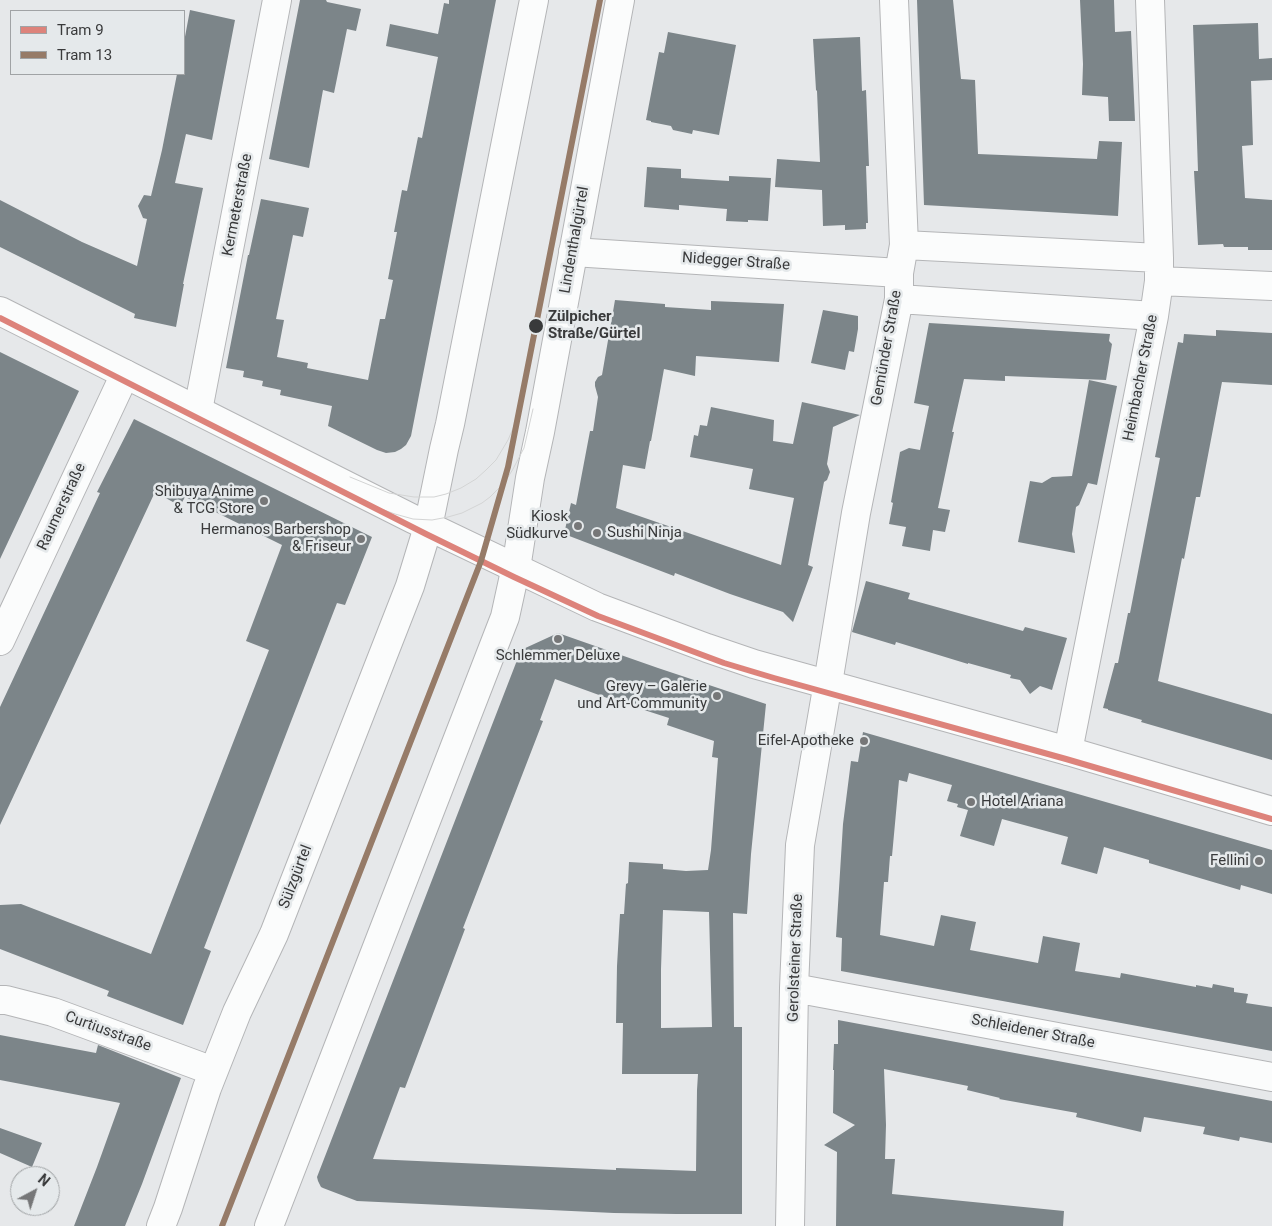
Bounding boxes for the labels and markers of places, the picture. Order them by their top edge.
place label: Zülpicher Straße/Gürtel [548,308,640,343]
marker: Zülpicher Straße/Gürtel [527,317,545,335]
place label: Shibuya Anime & TCG Store [155,483,254,518]
marker: Shibuya Anime & TCG Store [258,495,270,507]
place label: Kiosk Südkurve [506,508,568,543]
marker: Kiosk Südkurve [572,520,584,532]
place label: Hermanos Barbershop & Friseur [201,521,351,556]
place label: Sushi Ninja [607,524,682,542]
marker: Sushi Ninja [591,527,603,539]
marker: Hermanos Barbershop & Friseur [355,533,367,545]
marker: Schlemmer Deluxe [552,633,564,645]
place label: Schlemmer Deluxe [496,647,620,665]
place label: Grevy – Galerie und Art-Community [577,678,707,713]
marker: Grevy – Galerie und Art-Community [711,690,723,702]
place label: Eifel-Apotheke [758,732,854,750]
marker: Eifel-Apotheke [858,735,870,747]
place label: Hotel Ariana [981,793,1064,811]
marker: Hotel Ariana [965,796,977,808]
place label: Fellini [1210,852,1249,870]
marker: Fellini [1253,855,1265,867]

